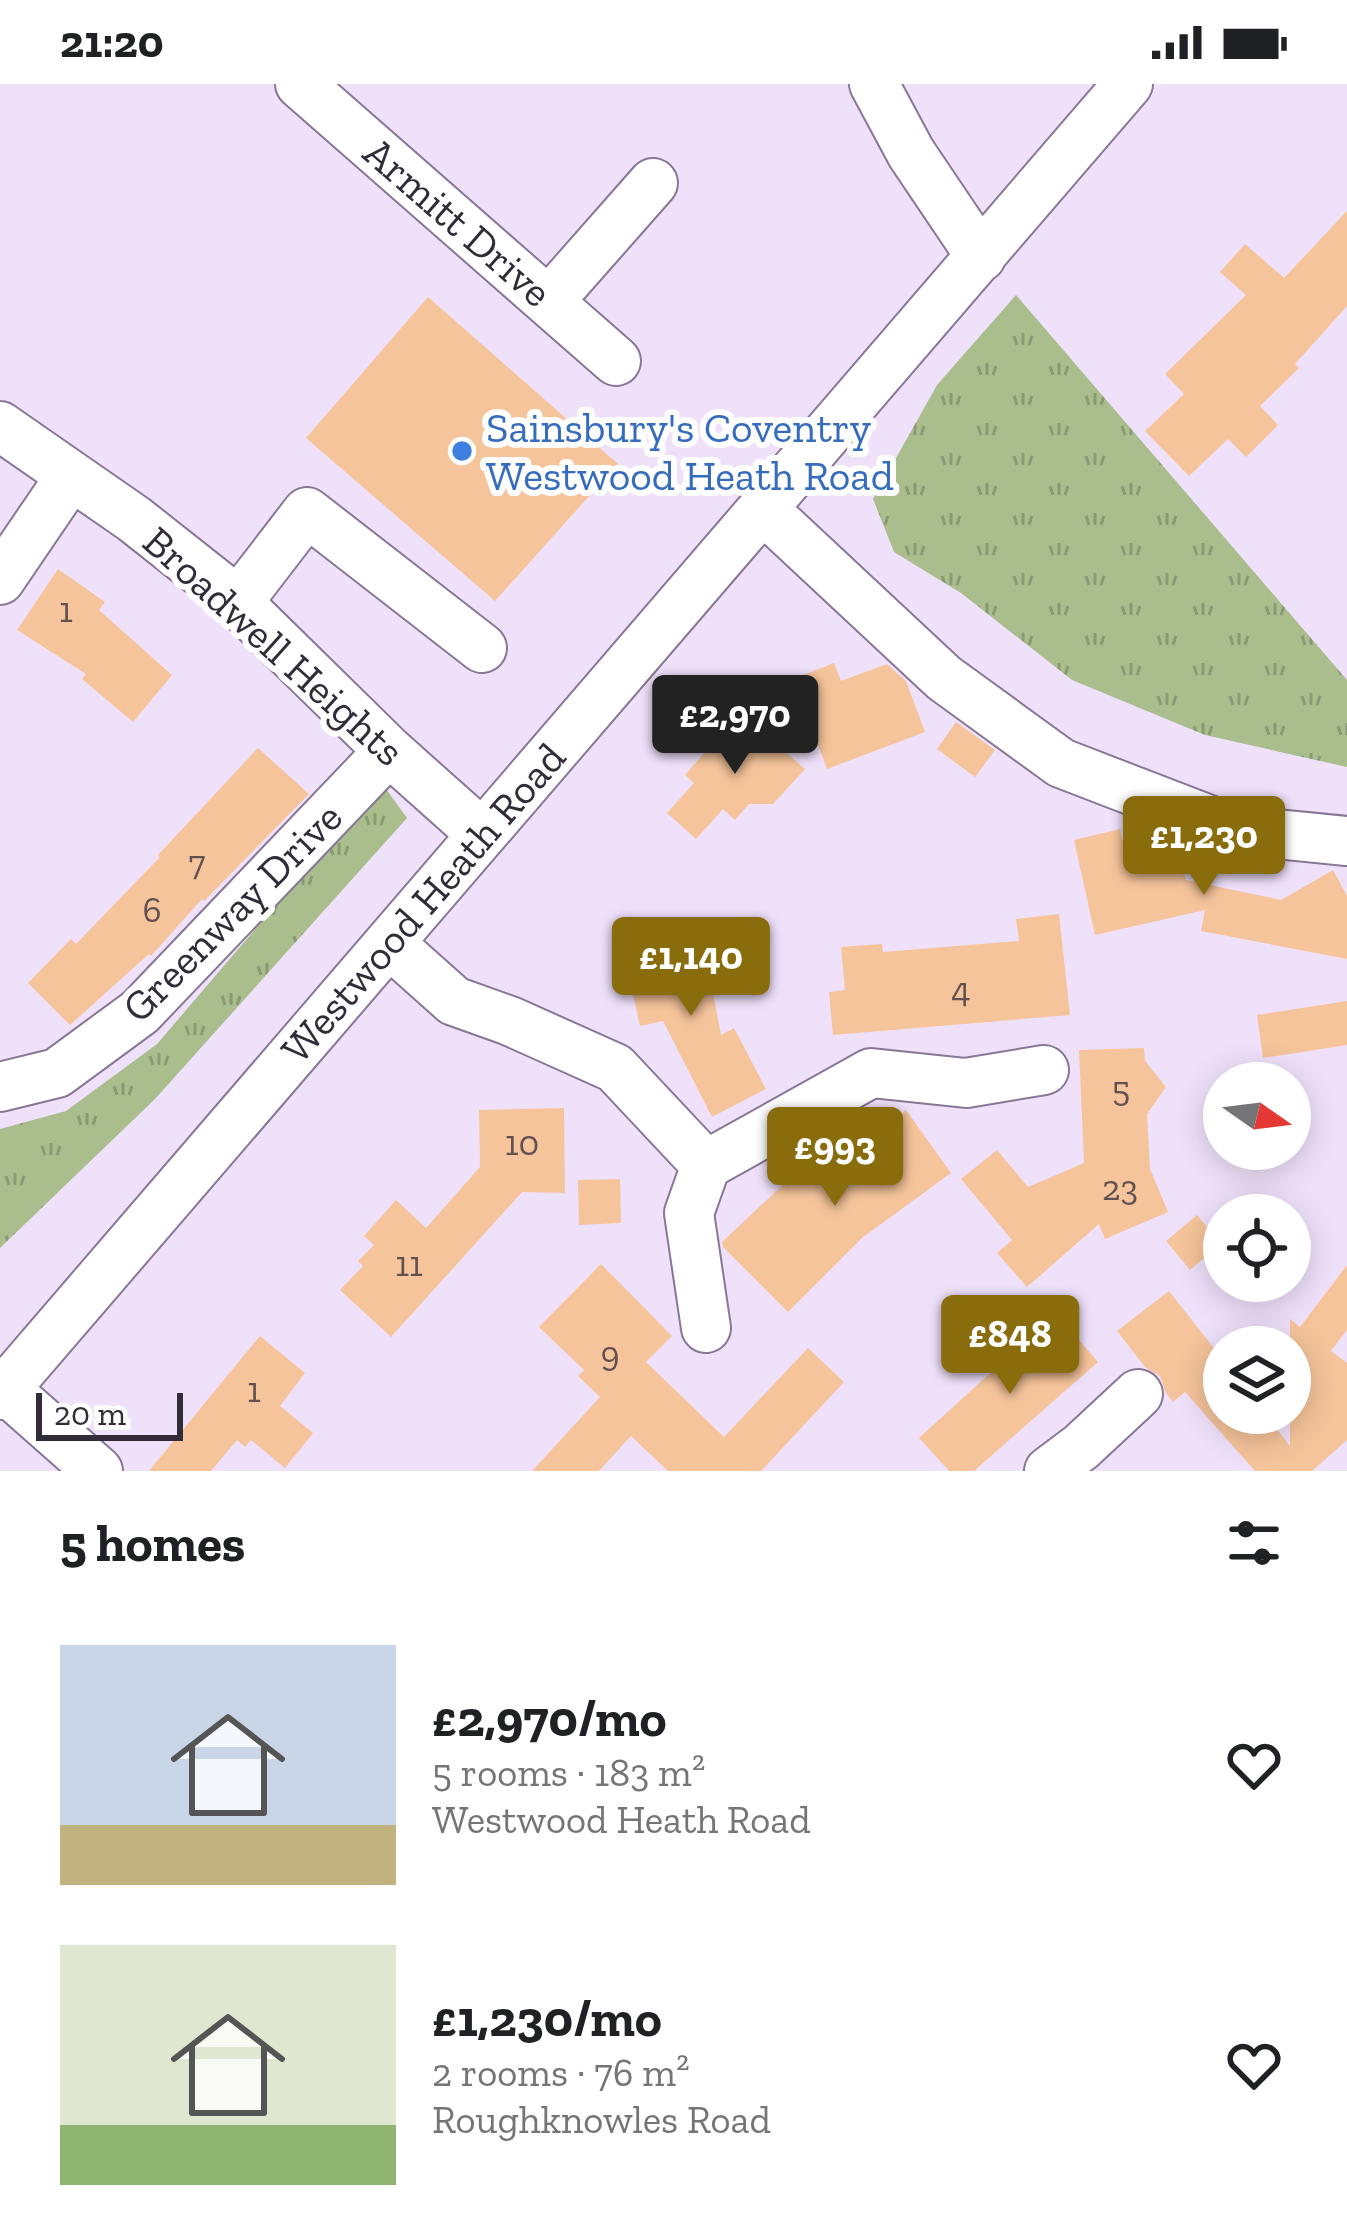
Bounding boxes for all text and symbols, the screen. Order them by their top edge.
text: 21:20 [60,15,164,69]
street label: Armitt Drive [354,127,562,317]
place label: Sainsbury's Coventry Westwood Heath Road [486,402,894,501]
marker: Sainsbury's Coventry Westwood Heath Road [449,438,475,464]
street label: Broadwell Heights [133,515,415,777]
house number: 1 [59,588,73,631]
pin: £2,970 [637,675,833,777]
text: £2,970 [679,690,791,737]
street label: Westwood Heath Road [270,732,576,1074]
street label: Greenway Drive [111,791,353,1033]
pin: £1,230 [1106,796,1302,898]
text: £1,230 [1150,811,1258,858]
house number: 7 [189,841,206,884]
house number: 6 [142,888,162,931]
pin: £1,140 [593,917,789,1019]
text: £1,140 [639,932,743,979]
house number: 4 [951,968,971,1011]
north arrow [1203,1062,1311,1170]
map controls [1203,1062,1311,1434]
house number: 5 [1112,1067,1130,1110]
pin: £993 [764,1107,906,1209]
house number: 10 [505,1121,539,1164]
text: £993 [794,1122,876,1169]
house number: 23 [1102,1166,1138,1209]
button: locate [1203,1194,1311,1302]
house number: 11 [395,1242,423,1285]
pin: £848 [939,1295,1081,1397]
text: £848 [968,1310,1052,1357]
button: layers [1203,1326,1311,1434]
house number: 9 [600,1332,620,1375]
house number: 1 [247,1368,261,1411]
scale bar [36,1387,183,1440]
text: 20 m [54,1394,126,1433]
icon: filters [1221,1510,1287,1576]
text: 5 homes [60,1513,245,1574]
text: £2,970/mo [432,1688,666,1749]
icon: home [156,1693,300,1837]
icon: heart [1221,1732,1287,1798]
text: 5 rooms · 183 m² [432,1749,705,1796]
text: Westwood Heath Road [432,1796,811,1843]
text: £1,230/mo [432,1988,662,2049]
icon: home [156,1993,300,2137]
icon: heart [1221,2032,1287,2098]
text: 2 rooms · 76 m² [432,2049,689,2096]
text: Roughknowles Road [432,2096,771,2143]

